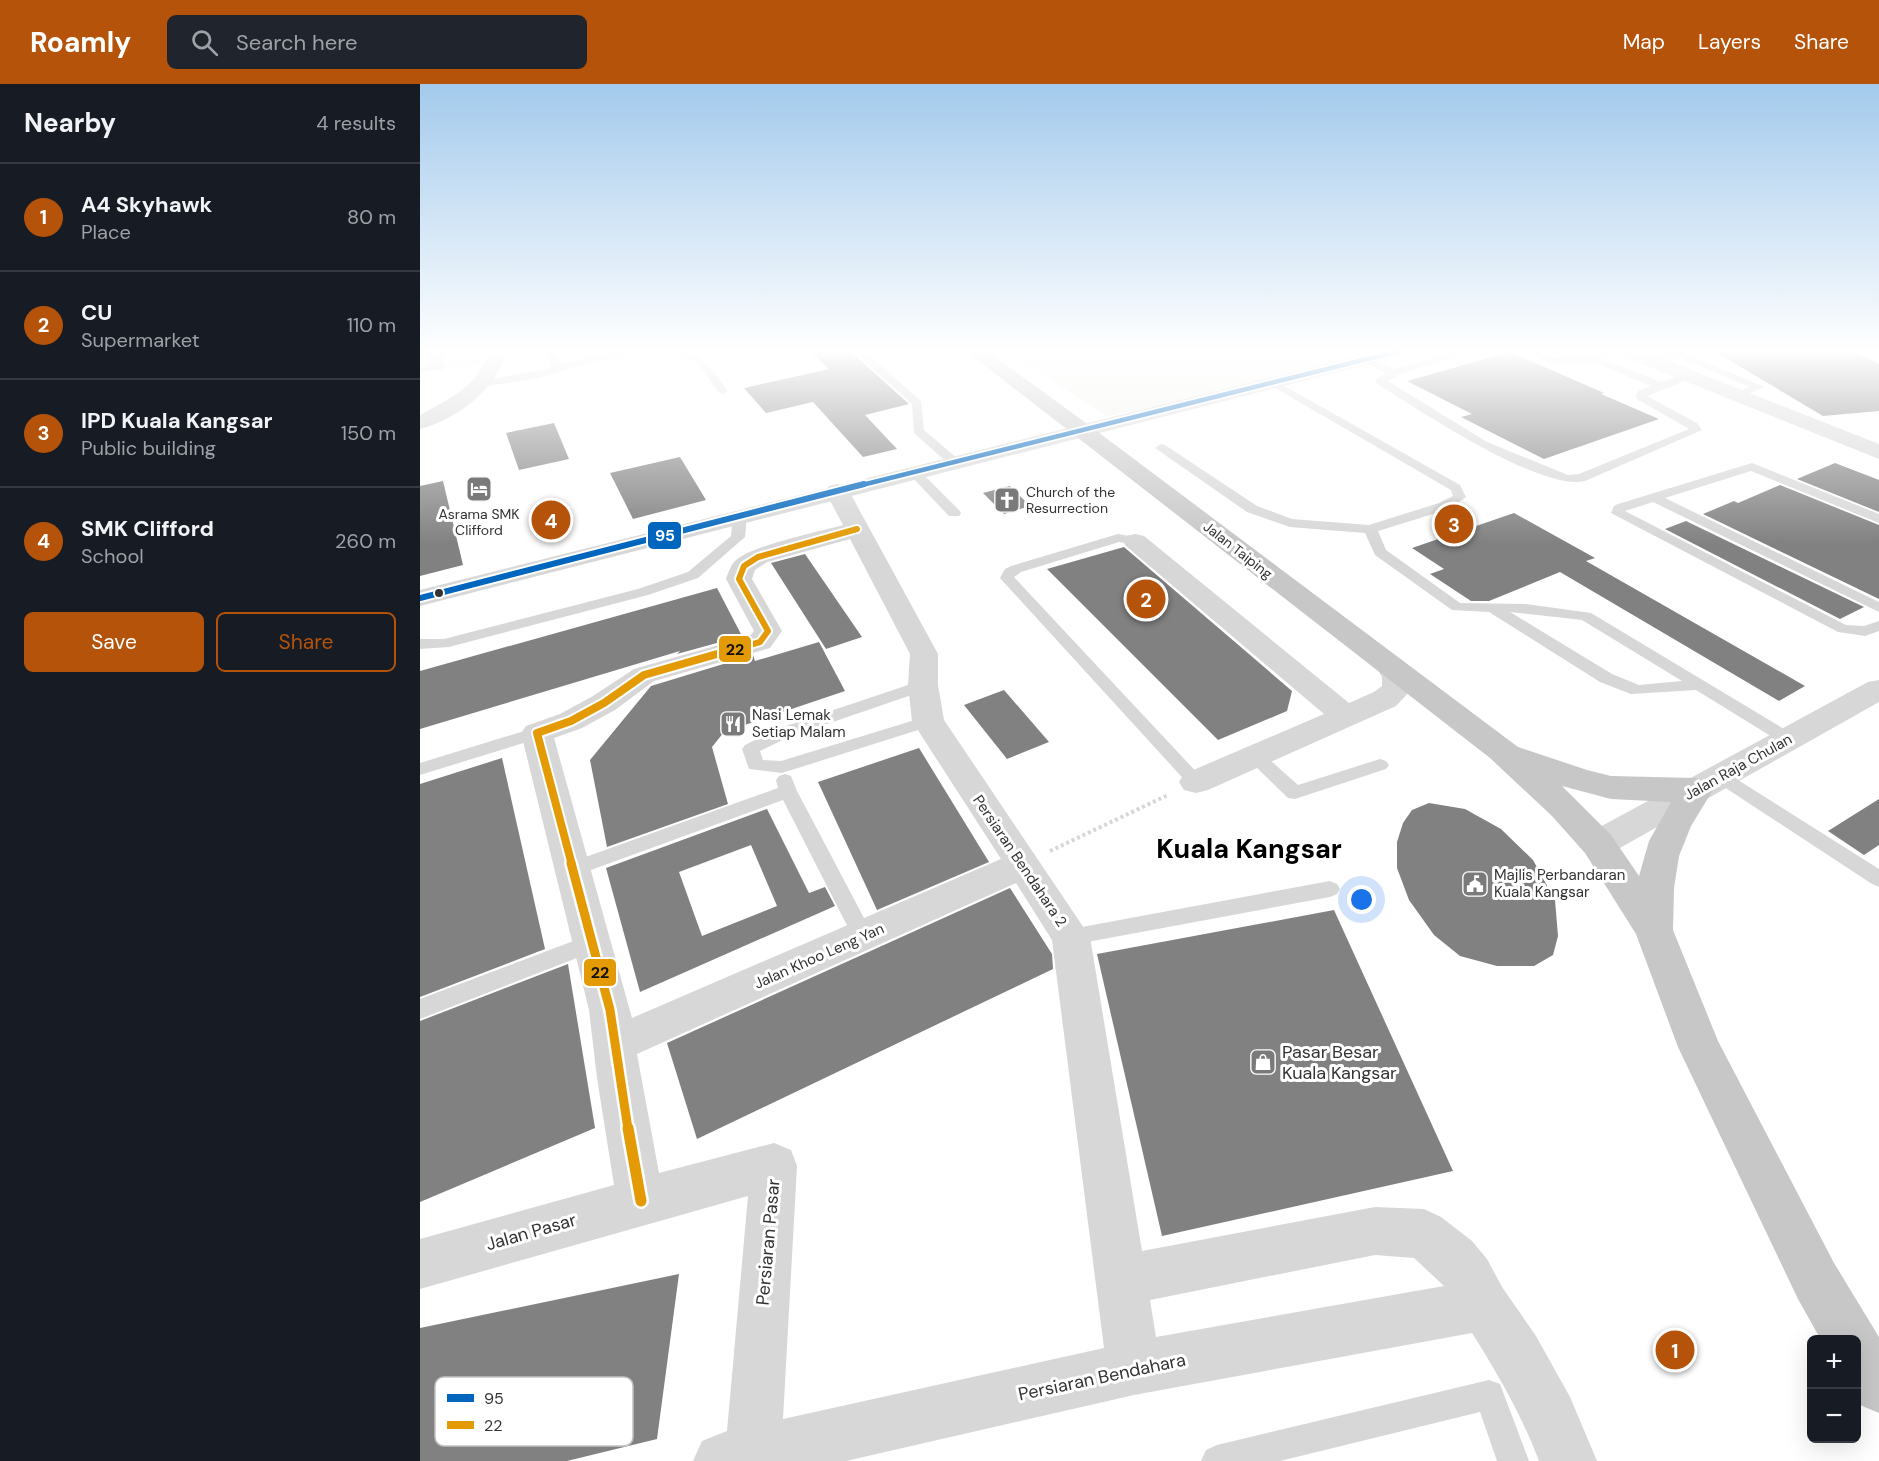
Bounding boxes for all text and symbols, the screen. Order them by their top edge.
search box [167,15,587,69]
text: Roamly [30,24,131,61]
icon: search [188,26,221,59]
text: Search here [236,28,357,57]
text: Map [1623,28,1665,56]
text: Layers [1698,28,1761,56]
text: Share [1794,28,1849,56]
text: Nearby [24,106,116,140]
text: 4 results [316,110,396,136]
text: A4 Skyhawk [81,190,212,219]
text: 1 [40,204,47,230]
text: 80 m [347,204,396,230]
text: Place [81,219,131,245]
text: CU [81,298,112,327]
text: 2 [38,312,49,338]
text: 110 m [347,312,396,338]
text: Supermarket [81,327,200,353]
text: IPD Kuala Kangsar [81,406,273,435]
text: 3 [37,420,50,446]
text: 150 m [341,420,396,446]
text: Public building [81,435,216,461]
hotel icon: Asrama SMK Clifford [464,474,494,504]
place label: Church of the Resurrection [1026,483,1115,517]
church icon: Church of the Resurrection [992,485,1022,515]
pin: 4 [532,498,570,542]
pin: 3 [1434,502,1474,546]
place label: Asrama SMK Clifford [438,505,520,539]
text: SMK Clifford [81,514,214,543]
street label: Jalan Taiping [1200,517,1276,583]
line badge: 95 [647,521,682,550]
text: 95 [655,525,675,546]
text: 4 [37,528,50,554]
text: 260 m [335,528,396,554]
text: School [81,543,144,569]
pin: 2 [1126,576,1166,622]
unlabelled marker [433,587,445,599]
button: Save [24,612,204,672]
button: Share [216,612,396,672]
line badge: 22 [718,635,752,663]
text: 22 [726,639,744,660]
place label: Nasi Lemak Setiap Malam [752,705,846,742]
restaurant icon: Nasi Lemak Setiap Malam [718,709,748,739]
street label: Jalan Raja Chulan [1680,729,1796,805]
street label: Persiaran Bendahara 2 [968,791,1072,931]
district label: Kuala Kangsar [1156,831,1342,866]
place label: Majlis Perbandaran Kuala Kangsar [1494,865,1625,902]
public building icon: Majlis Perbandaran Kuala Kangsar [1460,869,1490,899]
your location [1347,885,1376,914]
street label: Jalan Khoo Leng Yan [751,918,887,994]
line badge: 22 [583,958,617,987]
text: 22 [591,962,609,983]
place label: Pasar Besar Kuala Kangsar [1282,1040,1397,1085]
shop icon: Pasar Besar Kuala Kangsar [1248,1047,1278,1077]
street label: Persiaran Pasar [751,1177,786,1306]
street label: Jalan Pasar [483,1208,579,1256]
pin: 1 [1656,1328,1694,1372]
map controls [1807,1335,1861,1443]
button: + [1807,1335,1861,1389]
street label: Persiaran Bendahara [1016,1348,1188,1406]
legend [435,1377,633,1446]
text: 95 [484,1388,504,1409]
button: − [1807,1389,1861,1443]
text: 22 [484,1415,502,1436]

